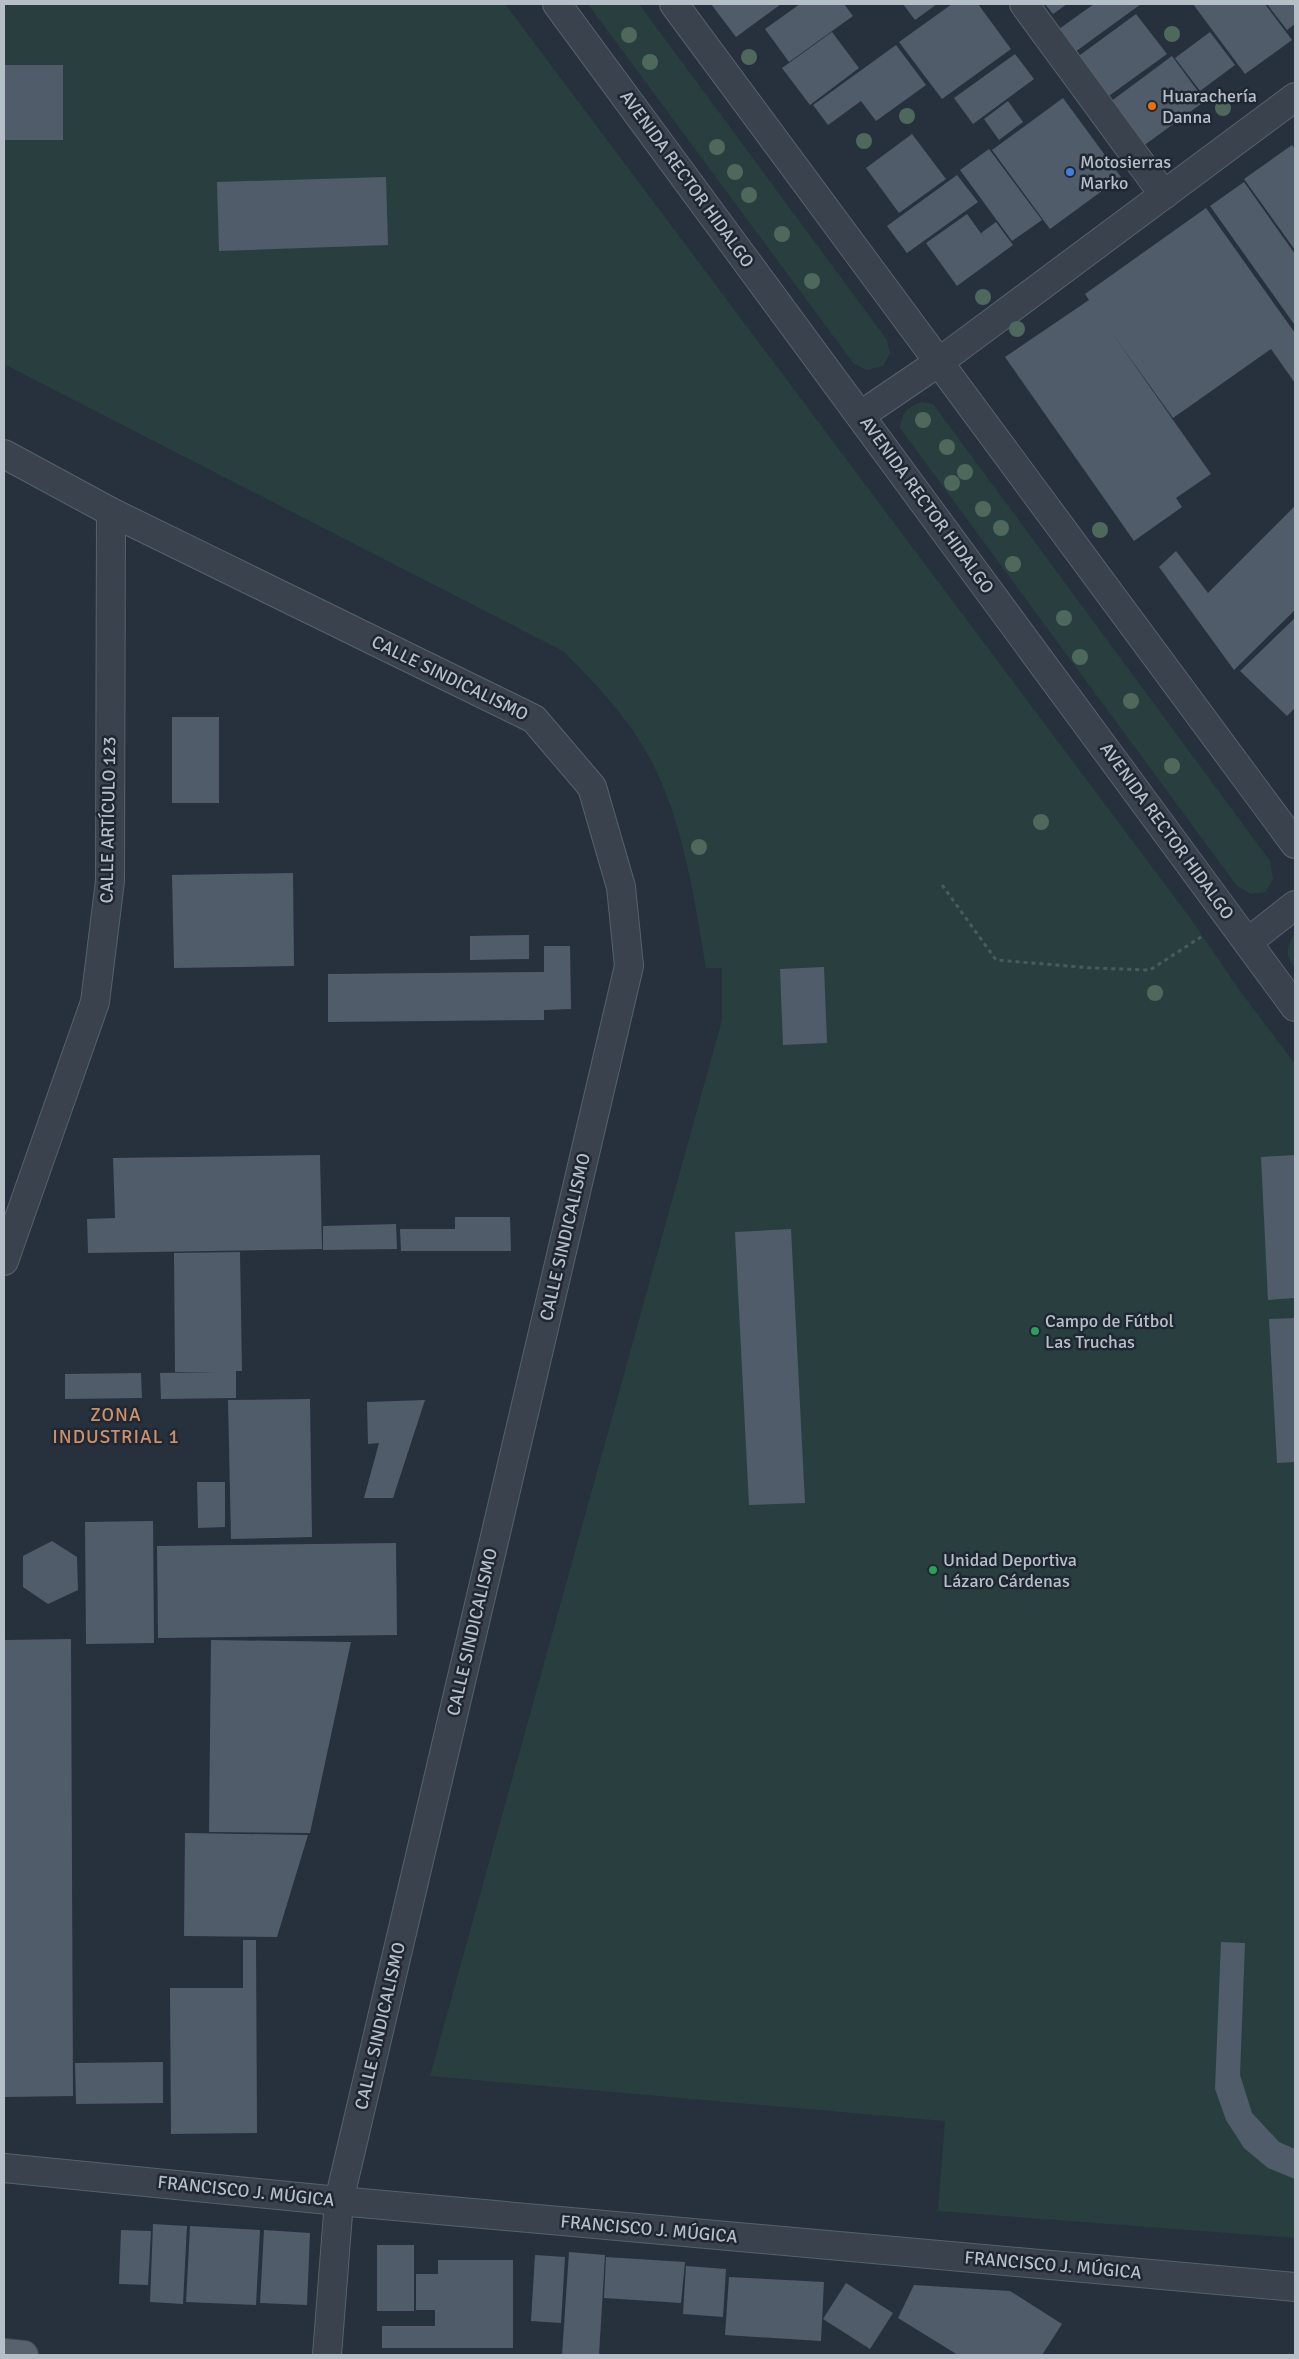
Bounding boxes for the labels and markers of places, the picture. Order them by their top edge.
place label: Huarachería Danna [1162,85,1257,128]
marker: Huarachería Danna [1146,100,1158,112]
place label: Motosierras Marko [1080,151,1171,194]
marker: Motosierras Marko [1064,166,1076,178]
place label: Campo de Fútbol Las Truchas [1045,1310,1174,1353]
marker: Campo de Fútbol Las Truchas [1029,1325,1041,1337]
place label: Unidad Deportiva Lázaro Cárdenas [943,1549,1077,1592]
marker: Unidad Deportiva Lázaro Cárdenas [927,1564,939,1576]

